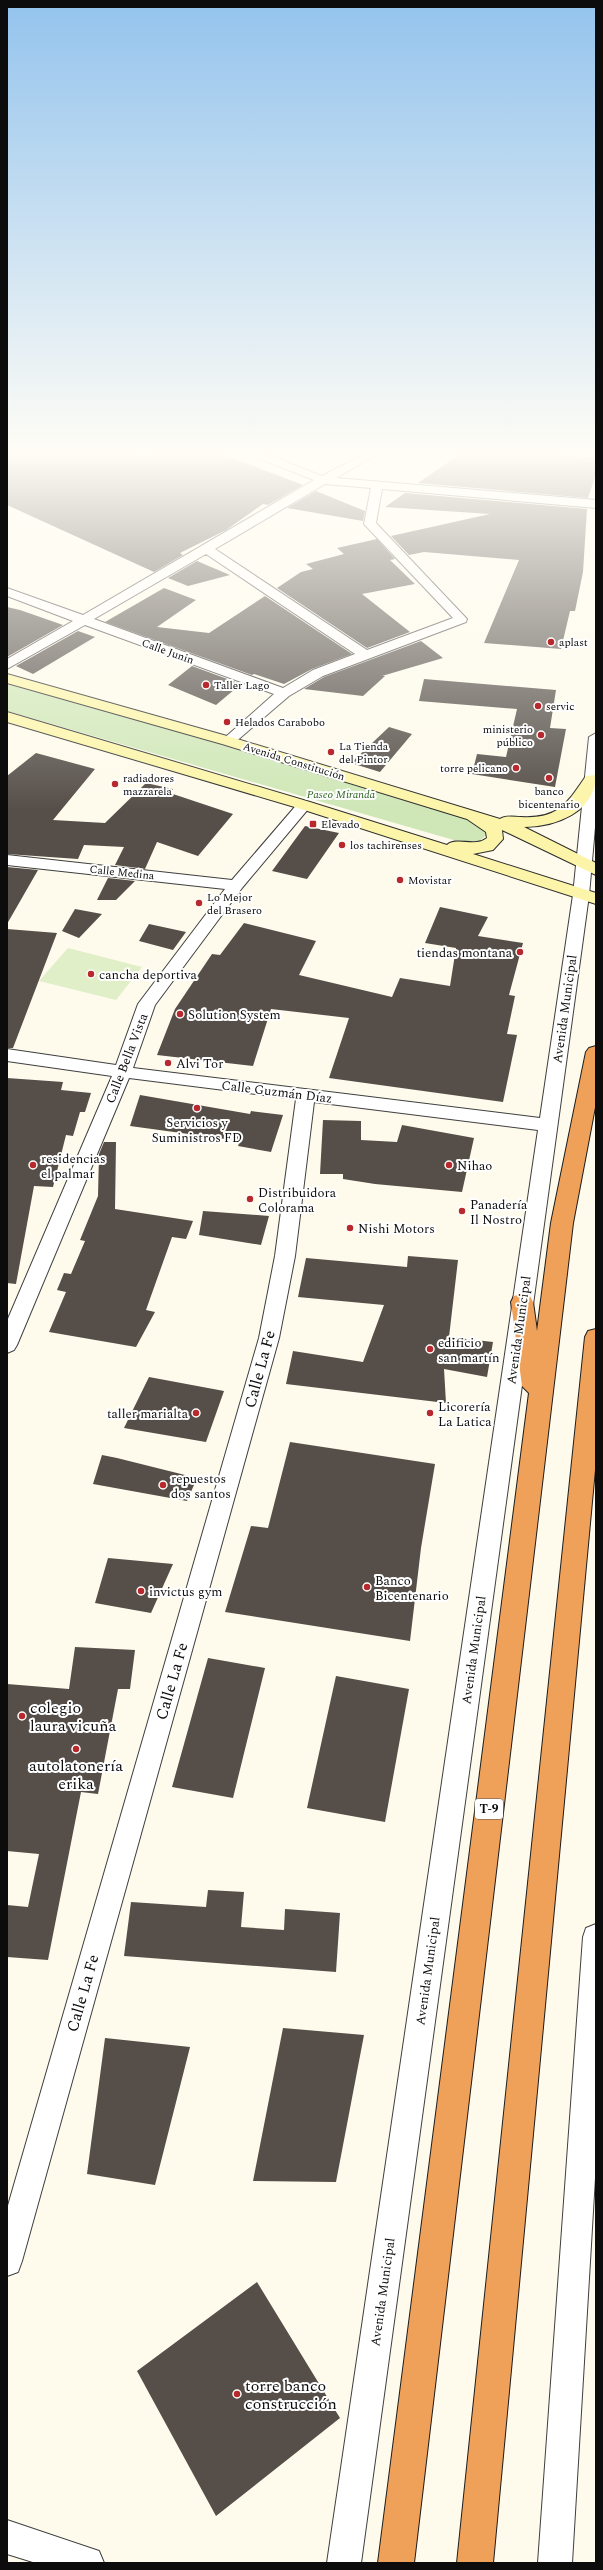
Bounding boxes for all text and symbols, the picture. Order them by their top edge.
street label: Calle Junin [139,634,196,669]
place label: aplast [559,634,588,651]
marker: aplast [546,637,556,647]
place label: Taller Lago [214,677,269,694]
marker: Taller Lago [201,680,211,690]
place label: servic [546,698,574,715]
marker: servic [533,701,543,711]
place label: Helados Carabobo [235,714,325,731]
marker: Helados Carabobo [222,717,232,727]
place label: ministerio público [483,721,533,751]
marker: ministerio público [536,730,546,740]
street label: Avenida Constitución [241,738,347,785]
place label: La Tienda del Pintor [339,738,389,768]
marker: La Tienda del Pintor [326,747,336,757]
place label: torre pelicano [440,760,508,777]
marker: torre pelicano [511,763,521,773]
place label: radiadores mazzarela [123,770,174,800]
marker: banco bicentenario [544,773,554,783]
marker: radiadores mazzarela [110,779,120,789]
place label: banco bicentenario [518,783,580,813]
park label: Paseo Miranda [307,786,376,803]
place label: Elevado [321,816,360,833]
marker: Elevado [308,819,318,829]
place label: los tachirenses [350,837,422,854]
marker: los tachirenses [337,840,347,850]
street label: Calle Medina [89,861,156,884]
place label: Movistar [408,872,452,889]
marker: Movistar [395,875,405,885]
place label: Lo Mejor del Brasero [207,889,262,919]
marker: Lo Mejor del Brasero [194,898,204,908]
place label: tiendas montana [416,943,513,963]
marker: tiendas montana [515,947,525,957]
street label: Avenida Municipal [547,953,583,1065]
place label: cancha deportiva [99,965,198,985]
marker: cancha deportiva [86,969,96,979]
place label: Solution System [188,1005,281,1025]
marker: Solution System [175,1009,185,1019]
street label: Calle Bella Vista [101,1010,154,1106]
place label: Alvi Tor [176,1054,223,1074]
marker: Alvi Tor [163,1058,173,1068]
street label: Calle Guzmán Díaz [220,1075,333,1109]
marker: Servicios y Suministros FD [192,1103,202,1113]
place label: Servicios y Suministros FD [152,1113,242,1148]
place label: residencias el palmar [41,1149,106,1184]
place label: Nihao [457,1156,492,1176]
marker: residencias el palmar [28,1160,38,1170]
marker: Nihao [444,1160,454,1170]
place label: Distribuidora Colorama [258,1183,337,1218]
marker: Distribuidora Colorama [245,1194,255,1204]
place label: Panadería Il Nostro [470,1195,528,1230]
marker: Panadería Il Nostro [457,1206,467,1216]
place label: Nishi Motors [358,1219,435,1239]
marker: Nishi Motors [345,1223,355,1233]
street label: Avenida Municipal [501,1274,537,1386]
street label: Calle La Fe [238,1328,282,1411]
place label: edificio san martín [438,1333,500,1368]
marker: edificio san martín [425,1344,435,1354]
place label: Licorería La Latica [438,1397,492,1432]
place label: taller marialta [107,1404,189,1424]
marker: taller marialta [191,1408,201,1418]
marker: Licorería La Latica [425,1408,435,1418]
place label: repuestos dos santos [171,1469,231,1504]
marker: repuestos dos santos [158,1480,168,1490]
place label: Banco Bicentenario [375,1571,449,1606]
place label: invictus gym [149,1582,222,1602]
marker: Banco Bicentenario [362,1582,372,1592]
marker: invictus gym [136,1586,146,1596]
street label: Avenida Municipal [456,1594,492,1706]
street label: Calle La Fe [149,1640,194,1723]
place label: colegio laura vicuña [30,1696,116,1738]
marker: colegio laura vicuña [17,1711,27,1721]
marker: autolatonería erika [71,1744,81,1754]
place label: autolatonería erika [29,1754,123,1796]
road number: T-9 [475,1799,503,1819]
street label: Avenida Municipal [410,1915,446,2027]
street label: Calle La Fe [60,1952,105,2035]
street label: Avenida Municipal [365,2236,401,2348]
place label: torre banco construcción [245,2374,337,2416]
marker: torre banco construcción [232,2389,242,2399]

